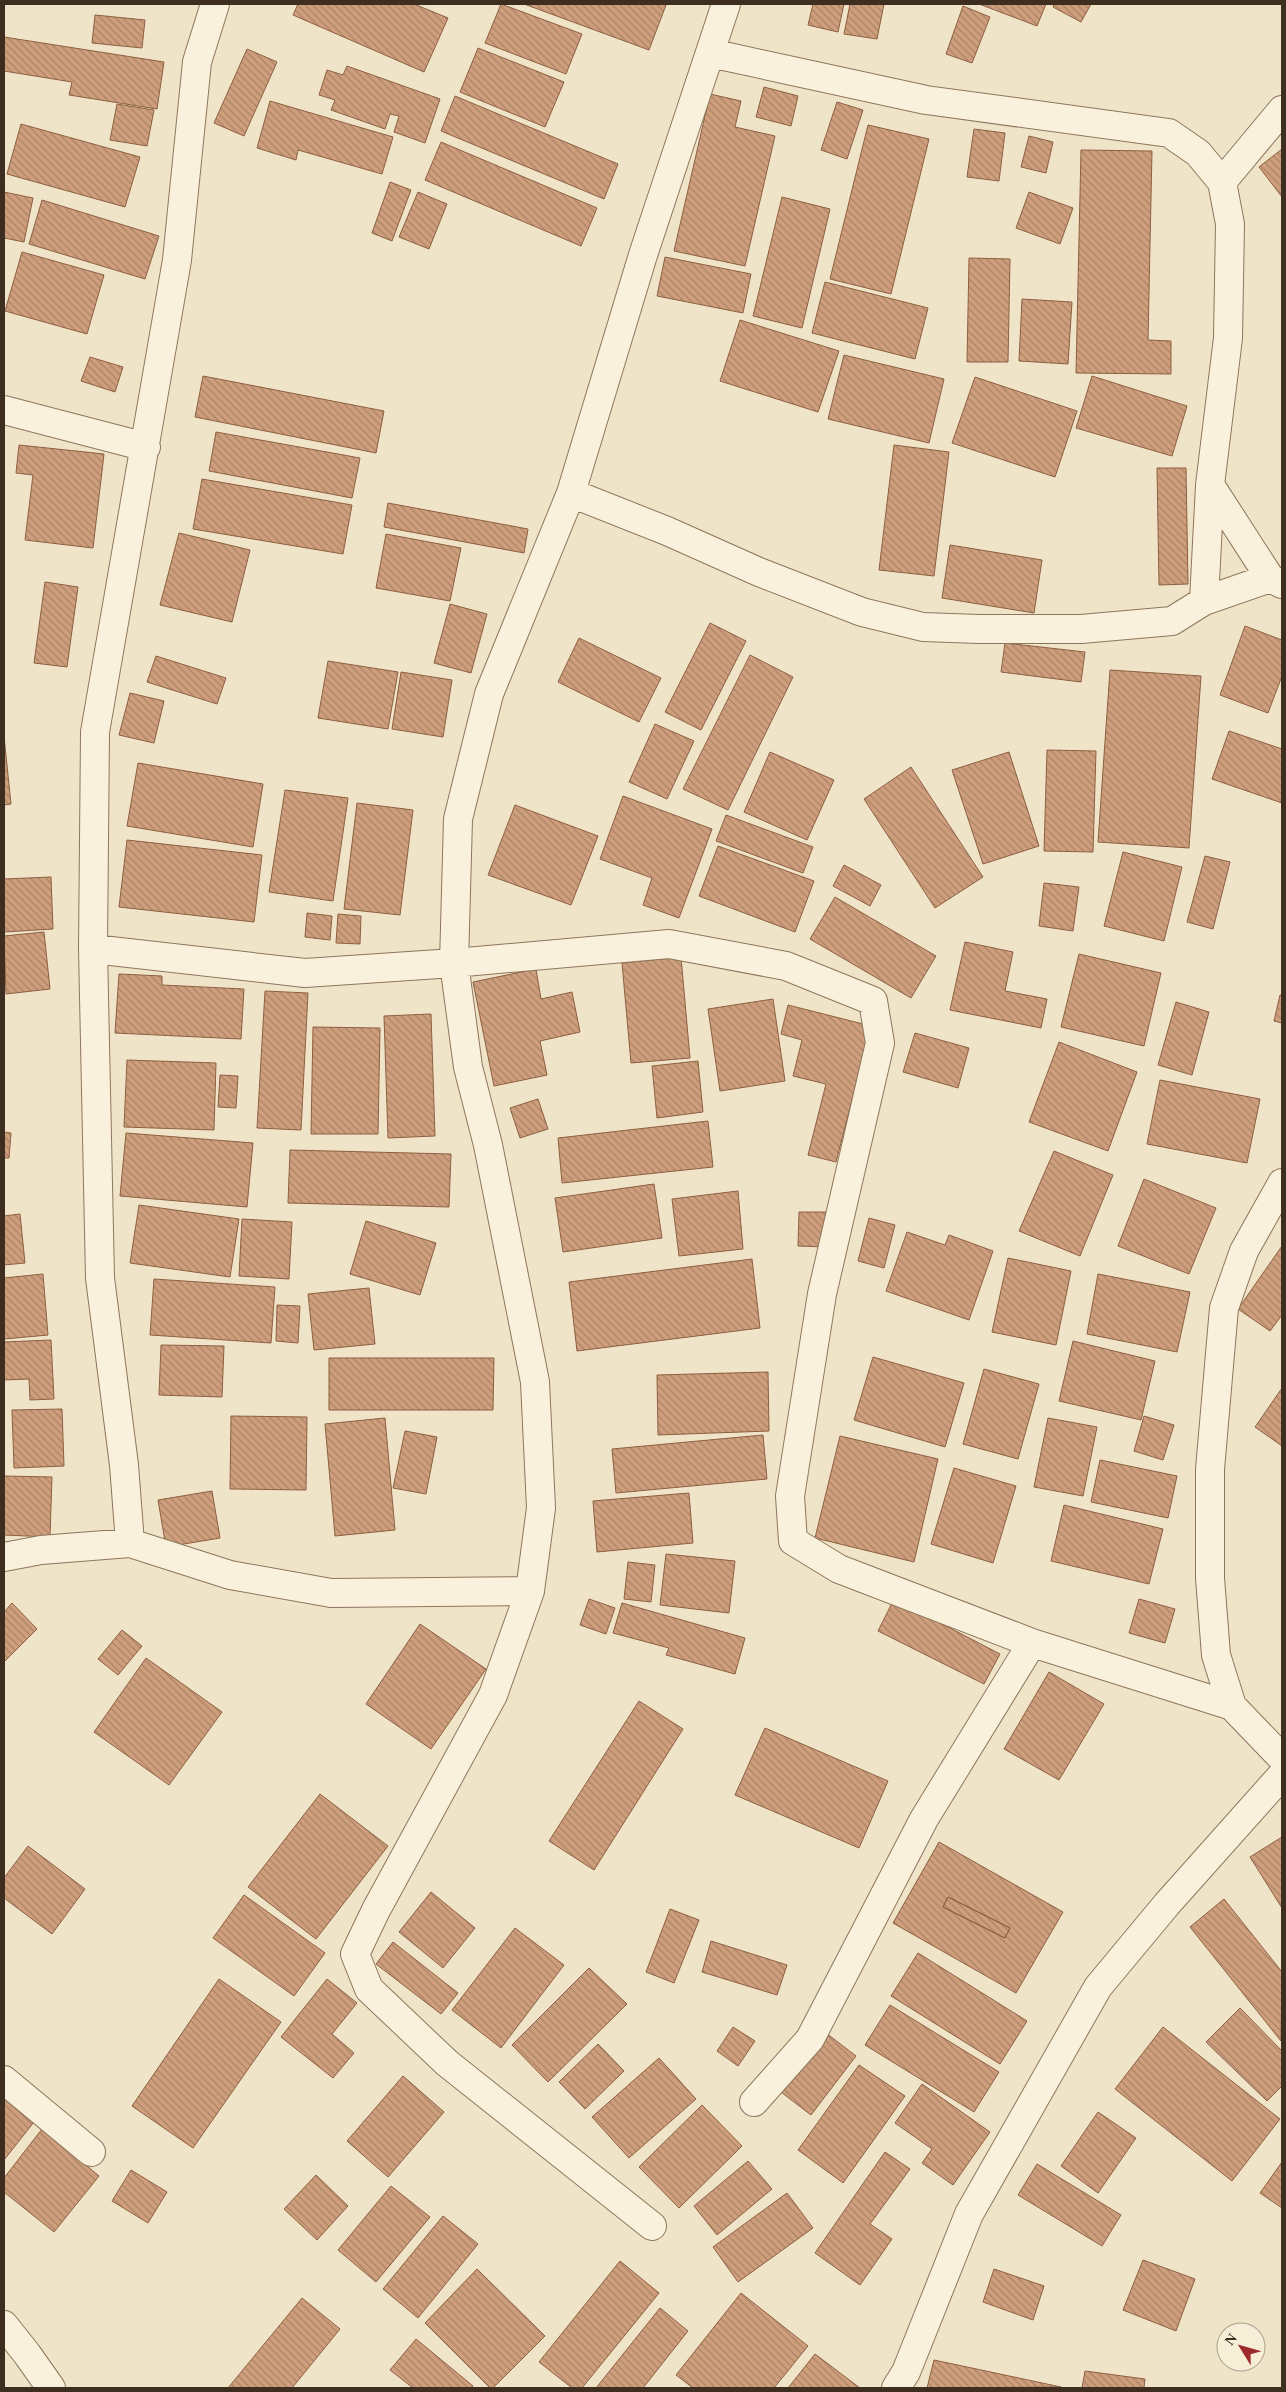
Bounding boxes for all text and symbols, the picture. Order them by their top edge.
north arrow [1216,2322,1266,2372]
text: N [1222,2331,1240,2348]

